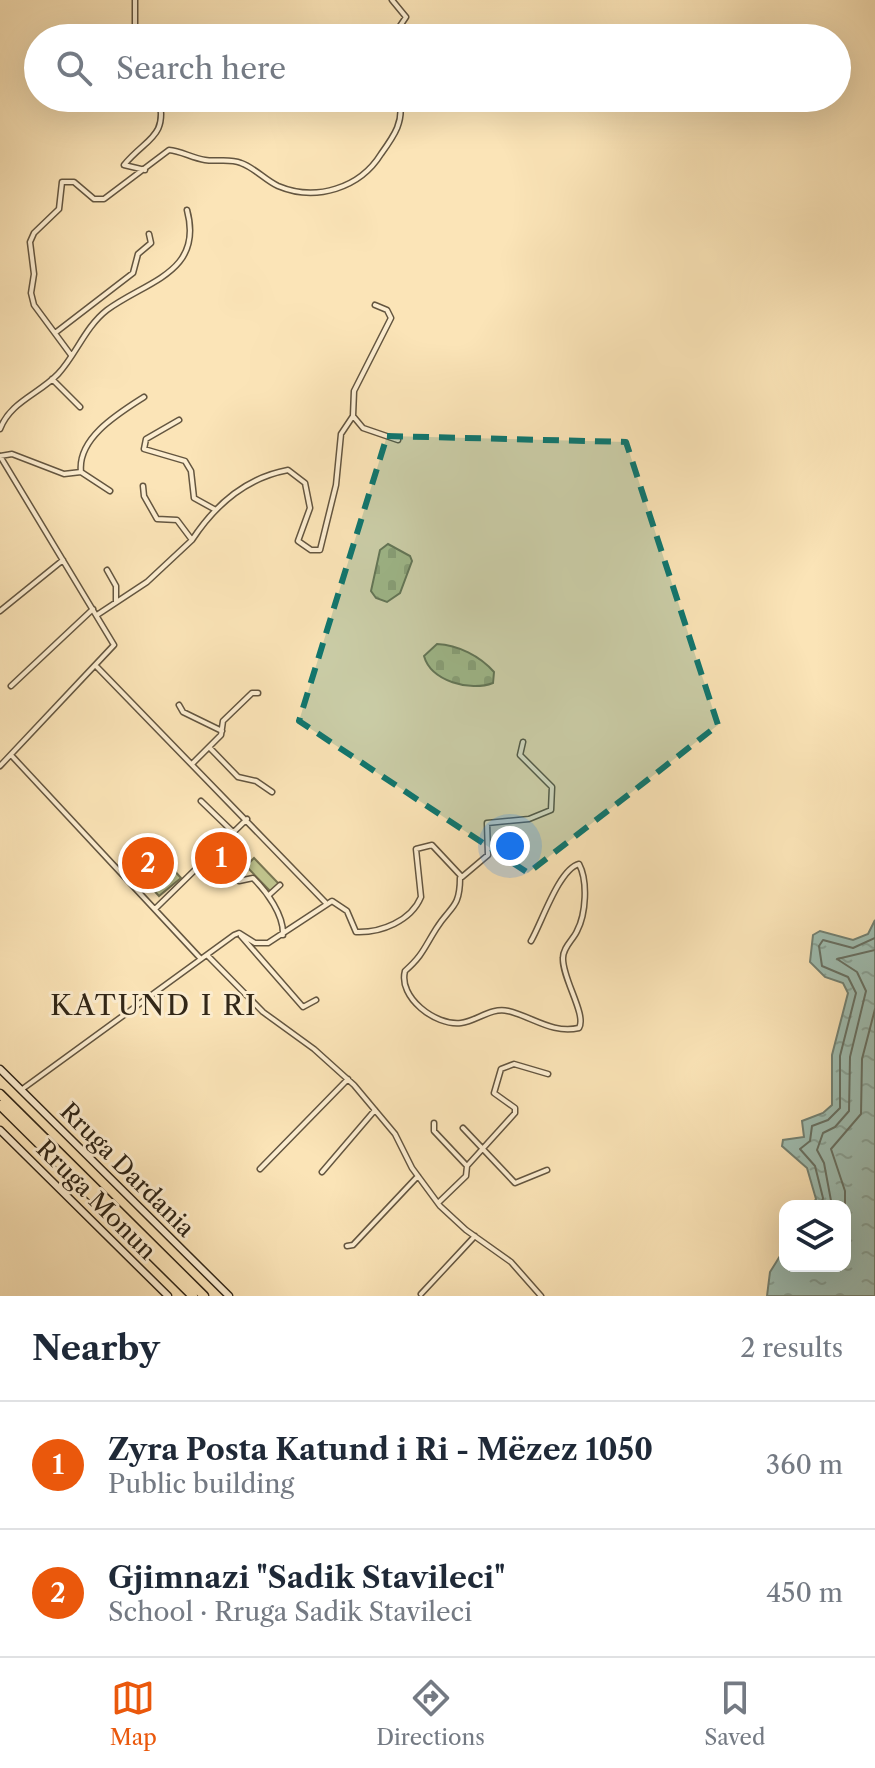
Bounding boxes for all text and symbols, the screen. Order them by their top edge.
search box [24,24,851,112]
icon: search [52,46,96,90]
text: Search here [116,50,286,87]
your location [490,826,530,866]
pin: 1 [195,828,247,888]
pin: 2 [122,833,174,893]
district label: KATUND I RI [50,988,258,1022]
street label: Rruga Dardania [54,1096,201,1243]
street label: Rruga Monun [31,1134,162,1265]
map controls [779,1200,851,1272]
button: layers [779,1200,851,1272]
text: Nearby [32,1327,160,1369]
text: 2 results [740,1332,843,1364]
text: Zyra Posta Katund i Ri - Mëzez 1050 [108,1431,653,1468]
text: 1 [52,1449,64,1481]
text: 360 m [766,1449,843,1481]
text: Public building [108,1468,294,1500]
text: Gjimnazi "Sadik Stavileci" [108,1559,505,1596]
text: 2 [50,1577,66,1609]
text: 450 m [766,1577,843,1609]
text: School · Rruga Sadik Stavileci [108,1596,472,1628]
tab: Map [110,1676,157,1751]
tab: Directions [376,1676,485,1751]
tab: Saved [704,1676,765,1751]

